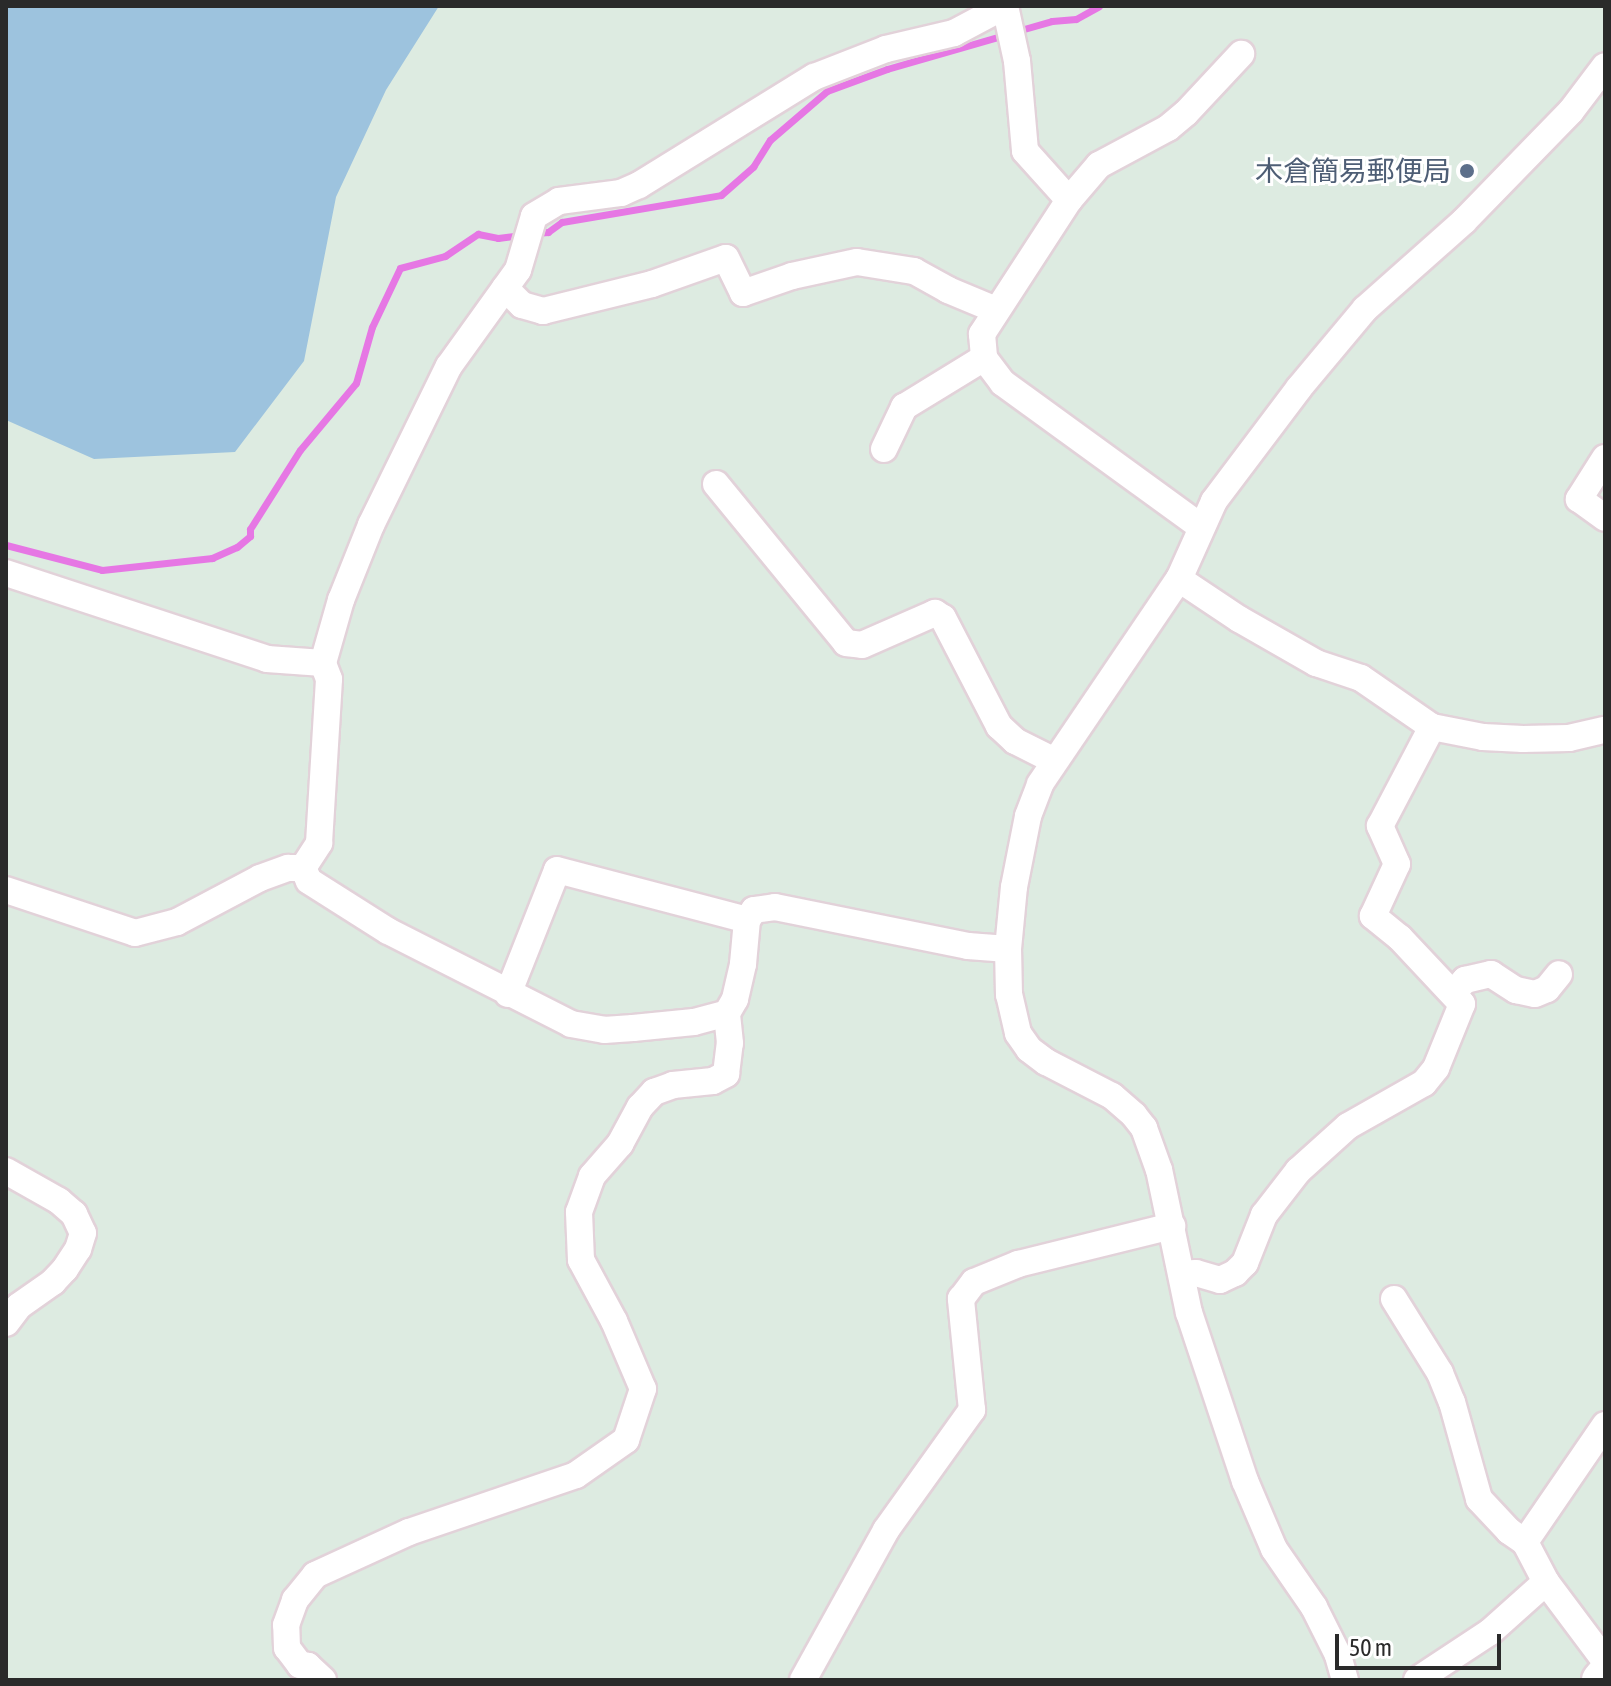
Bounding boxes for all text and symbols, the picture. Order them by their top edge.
place label: 木倉簡易郵便局 [1255,154,1451,188]
marker: 木倉簡易郵便局 [1458,162,1476,180]
scale bar [1339,1618,1505,1668]
text: 50 m [1349,1634,1392,1661]

